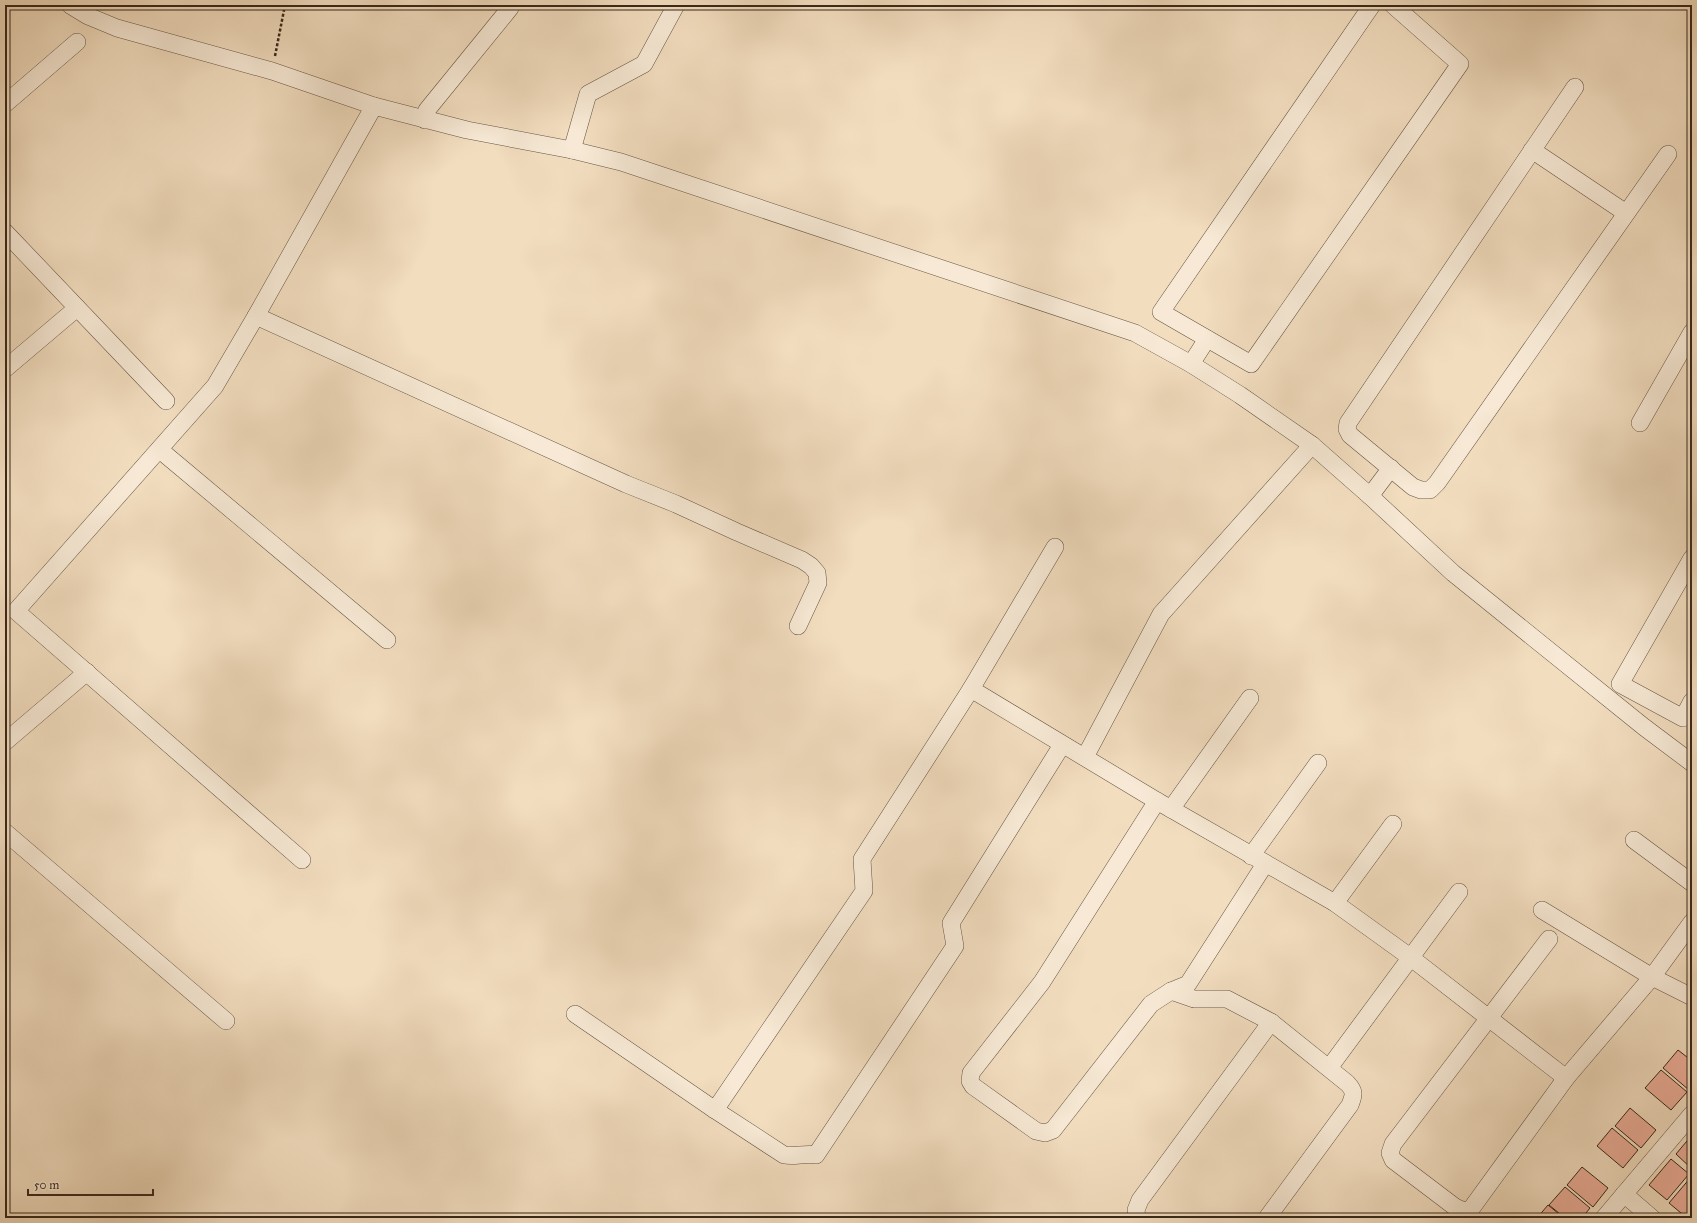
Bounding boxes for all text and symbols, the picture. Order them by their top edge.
scale bar [28,1171,153,1197]
text: 50 m [34,1178,59,1192]

